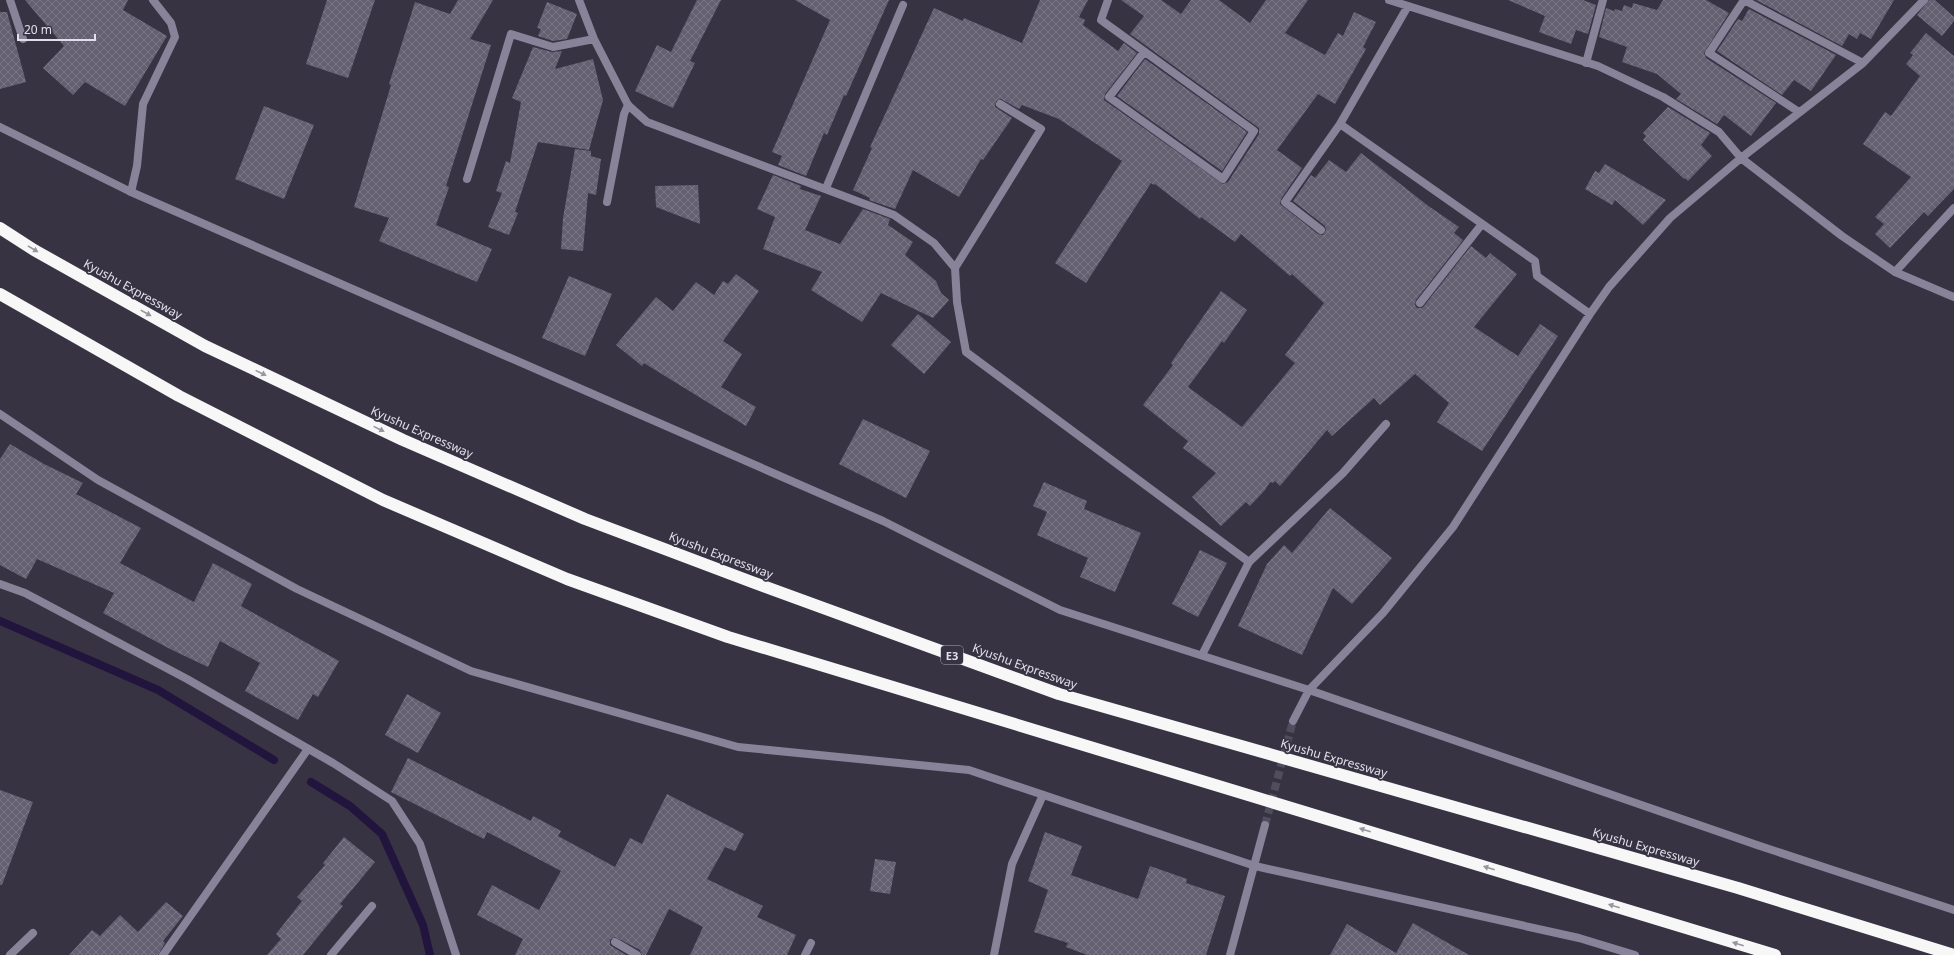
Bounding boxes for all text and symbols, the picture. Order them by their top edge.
scale bar [18,16,95,42]
text: 20 m [24,21,52,38]
one-way arrow [28,245,38,253]
street label: Kyushu Expressway [81,255,186,324]
one-way arrow [140,309,152,316]
one-way arrow [256,370,267,376]
street label: Kyushu Expressway [368,402,477,463]
one-way arrow [373,426,384,432]
street label: Kyushu Expressway [666,527,776,583]
street label: Kyushu Expressway [970,639,1081,693]
road number: E3 [941,646,963,664]
street label: Kyushu Expressway [1279,735,1390,782]
street label: Kyushu Expressway [1591,824,1702,871]
one-way arrow [1359,827,1371,833]
one-way arrow [1483,865,1495,871]
one-way arrow [1607,903,1619,909]
one-way arrow [1732,941,1744,947]

